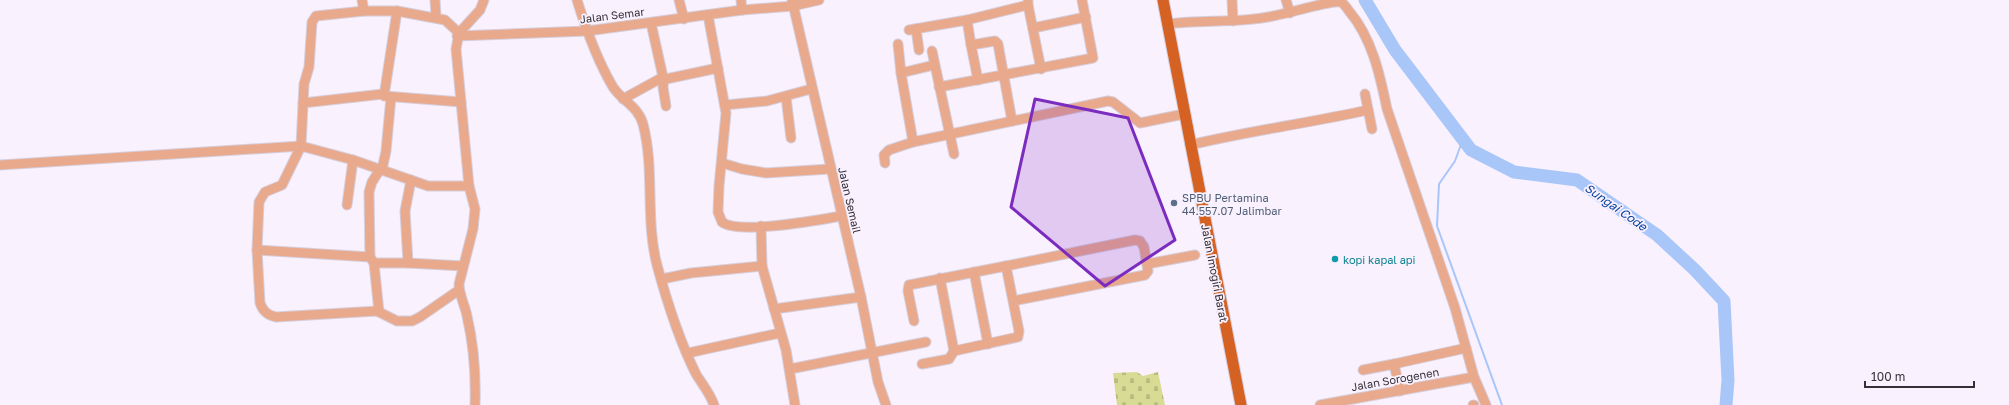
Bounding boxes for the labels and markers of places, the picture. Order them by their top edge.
place label: SPBU Pertamina 44.557.07 Jalimbar [1182,191,1283,217]
marker: SPBU Pertamina 44.557.07 Jalimbar [1169,198,1179,208]
place label: kopi kapal api [1343,253,1416,266]
marker: kopi kapal api [1330,254,1340,264]

